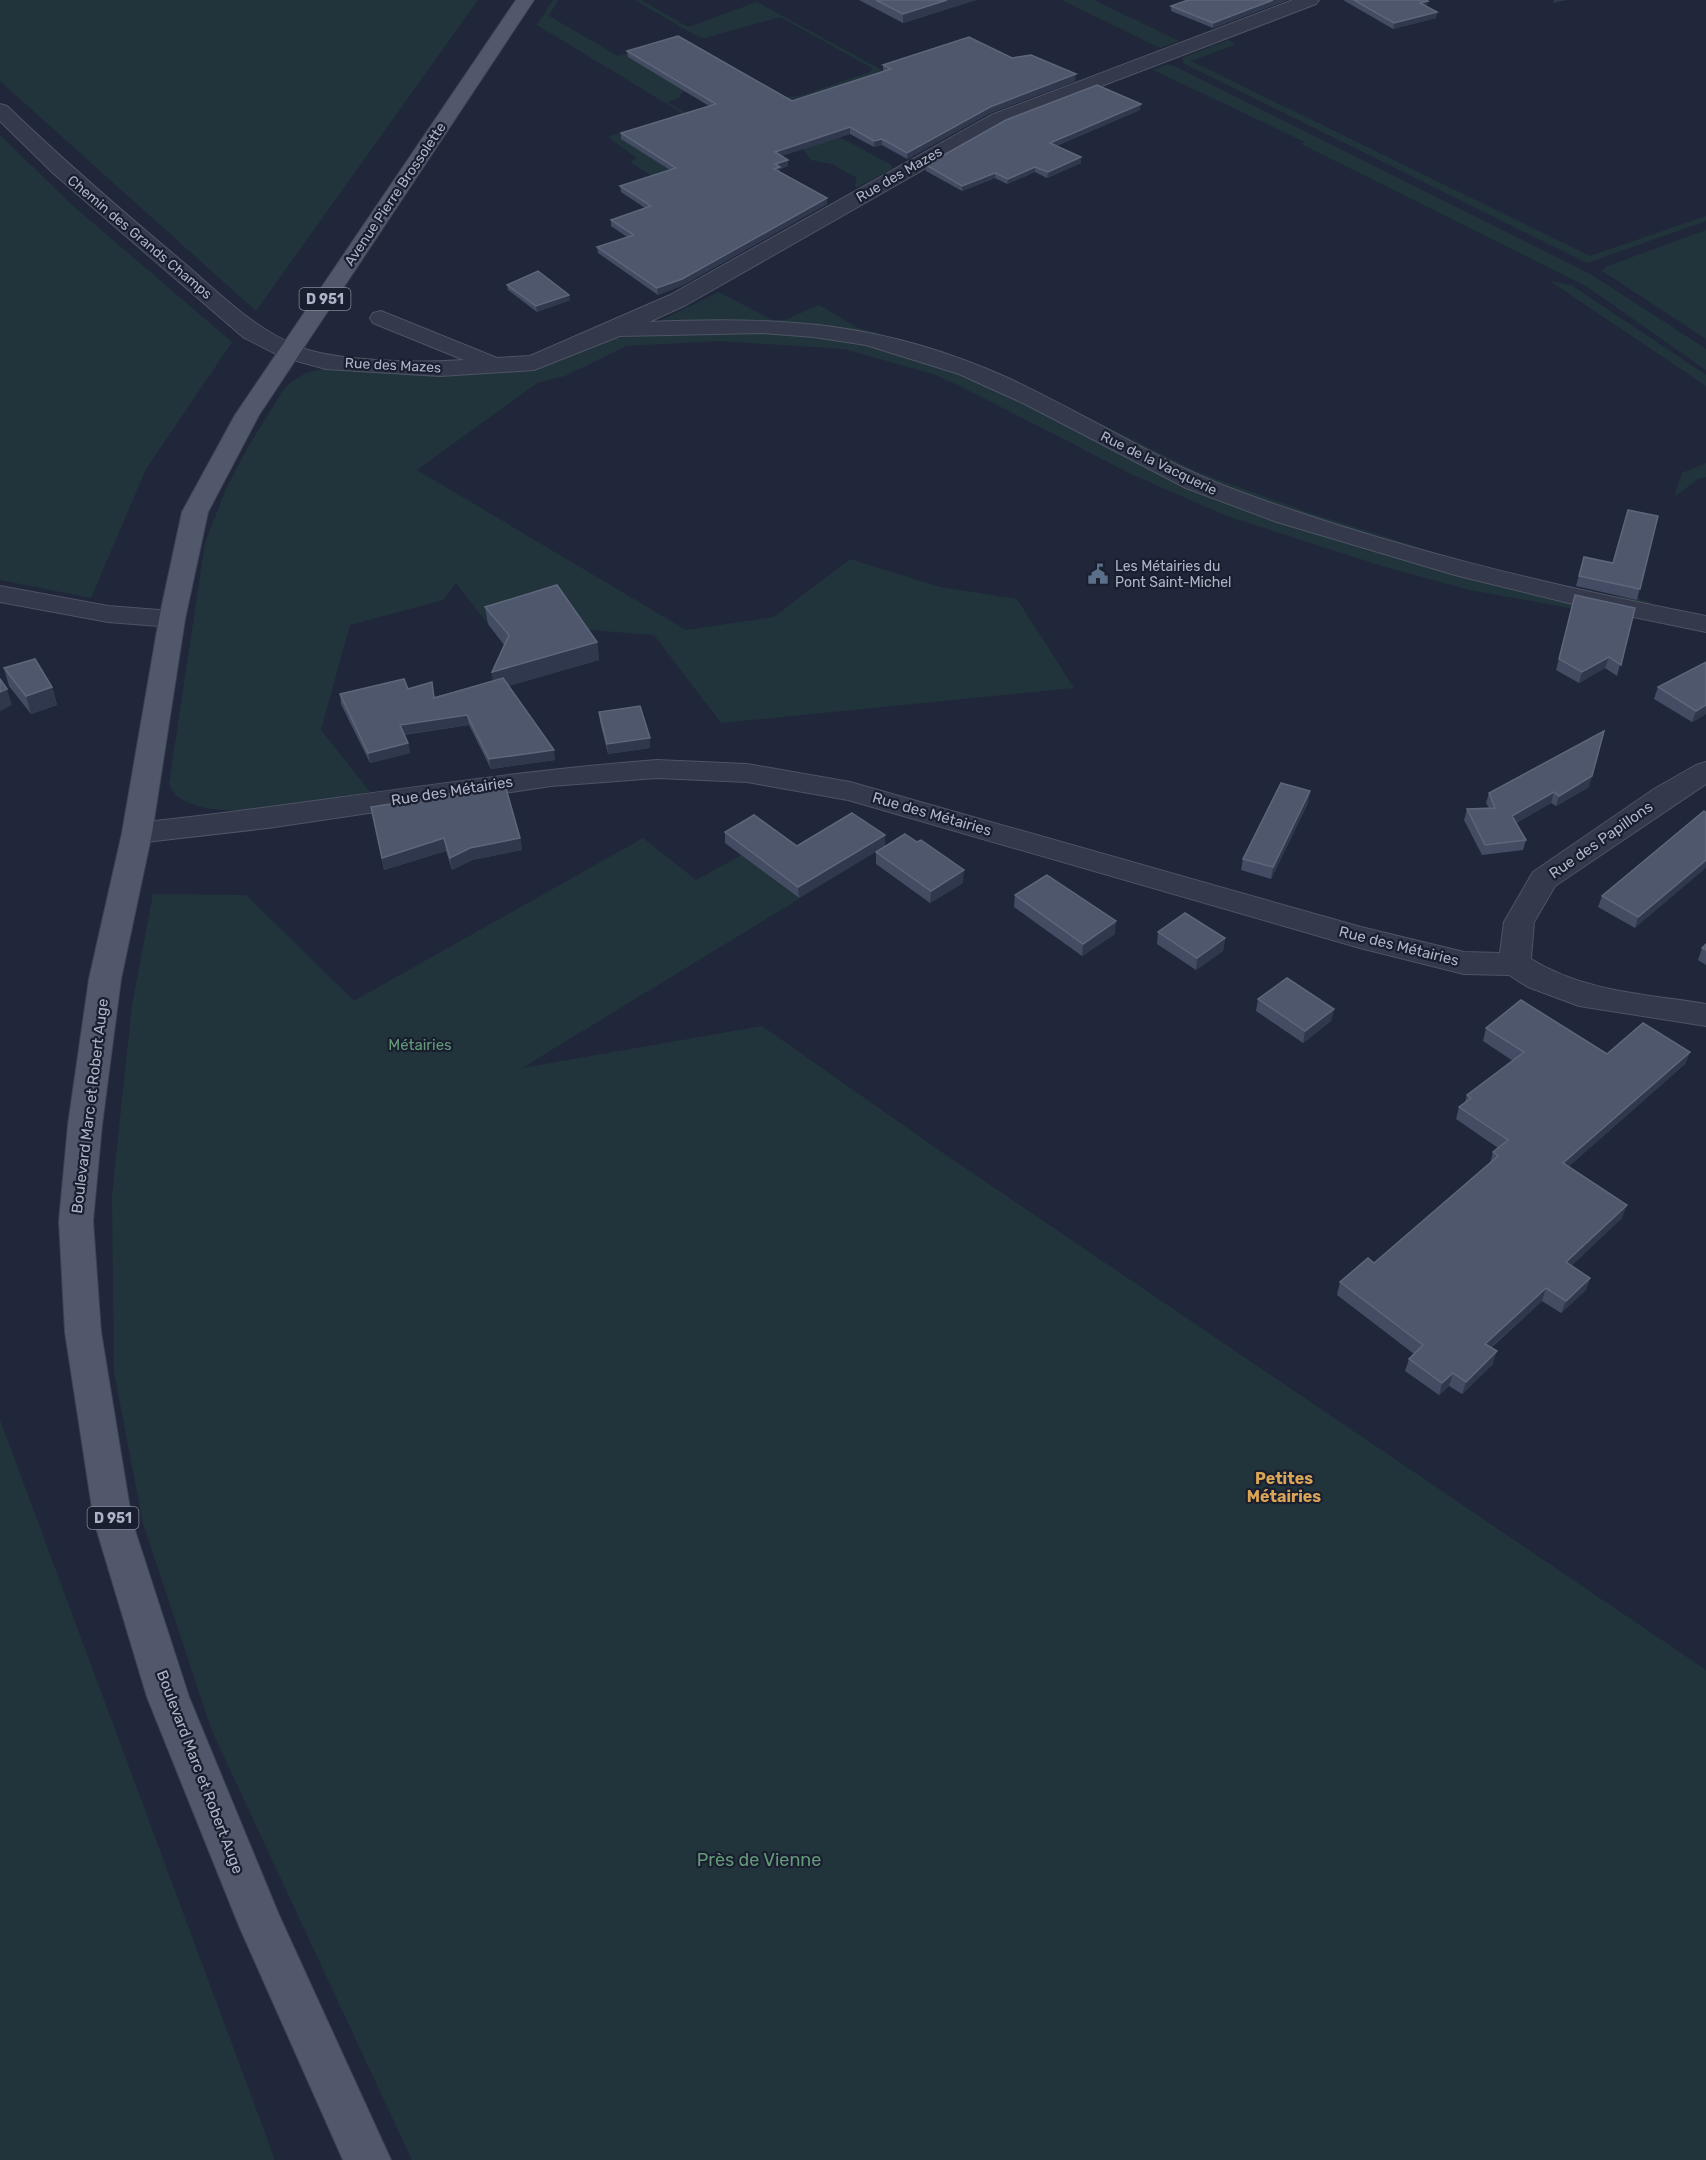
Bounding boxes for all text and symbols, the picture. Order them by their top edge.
street label: Avenue Pierre Brossolette [341,119,450,269]
street label: Rue des Mazes [853,143,945,206]
street label: Chemin des Grands Champs [64,172,215,303]
road number: D 951 [300,288,350,310]
street label: Rue des Mazes [344,354,442,377]
street label: Rue de la Vacquerie [1098,428,1220,499]
place label: Les Métairies du Pont Saint-Michel [1115,558,1231,591]
public building icon: Les Métairies du Pont Saint-Michel [1086,562,1110,586]
street label: Rue des Métairies [390,772,514,810]
street label: Rue des Métairies [870,788,994,840]
street label: Rue des Papillons [1546,797,1657,883]
street label: Rue des Métairies [1337,922,1461,970]
street label: Boulevard Marc et Robert Auge [68,998,112,1214]
park label: Métairies [388,1036,452,1054]
district label: Petites Métairies [1247,1469,1321,1506]
road number: D 951 [88,1507,138,1529]
street label: Boulevard Marc et Robert Auge [153,1668,247,1876]
park label: Près de Vienne [697,1849,821,1871]

